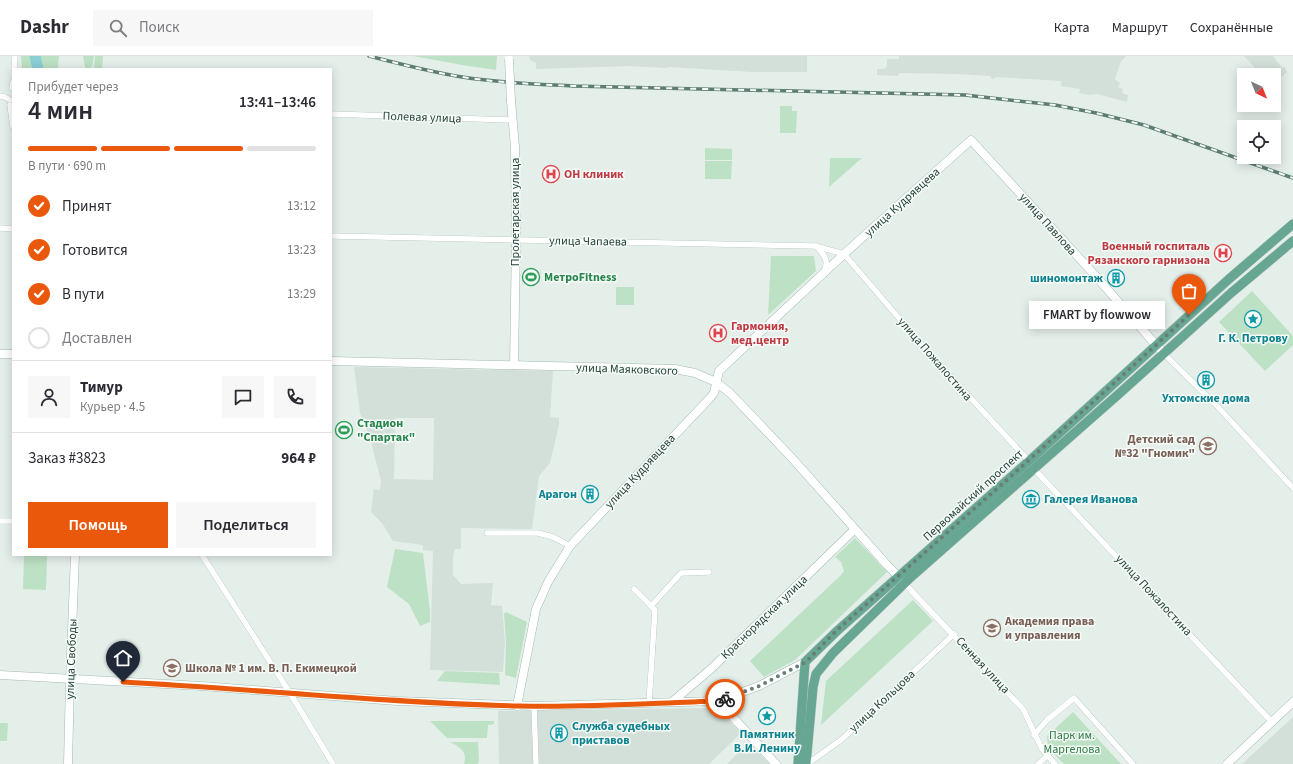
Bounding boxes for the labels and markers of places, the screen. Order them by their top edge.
hospital icon: ОН клиник [541,164,561,184]
place label: ОН клиник [564,166,624,183]
place label: Военный госпиталь Рязанского гарнизона [1088,238,1210,269]
hospital icon: Военный госпиталь Рязанского гарнизона [1213,243,1233,263]
sports icon: МетроFitness [521,267,541,287]
building icon: шиномонтаж [1106,268,1126,288]
place label: МетроFitness [544,269,617,286]
place label: шиномонтаж [1030,270,1104,287]
pin [1172,274,1206,315]
callout: FMART by flowwow [1029,301,1165,329]
place icon: Г. К. Петрову [1243,309,1263,329]
place label: Гармония, мед.центр [731,318,789,349]
hospital icon: Гармония, мед.центр [708,323,728,343]
place label: Г. К. Петрову [1218,330,1289,347]
building icon: Ухтомские дома [1196,370,1216,390]
place label: Ухтомские дома [1162,390,1250,407]
place label: Стадион "Спартак" [357,415,415,446]
sports icon: Стадион "Спартак" [334,420,354,440]
place label: Детский сад №32 "Гномик" [1115,431,1195,462]
school or university icon: Детский сад №32 "Гномик" [1198,436,1218,456]
building icon: Арагон [580,484,600,504]
place label: Арагон [538,486,577,503]
museum icon: Галерея Иванова [1021,489,1041,509]
place label: Галерея Иванова [1044,491,1138,508]
place label: Академия права и управления [1004,613,1094,644]
school or university icon: Академия права и управления [982,618,1002,638]
pin [106,641,140,682]
school or university icon: Школа № 1 им. В. П. Екимецкой [162,658,182,678]
place label: Школа № 1 им. В. П. Екимецкой [185,660,357,677]
place icon: Памятник В.И. Ленину [757,706,777,726]
place label: Служба судебных приставов [572,718,670,749]
building icon: Служба судебных приставов [549,723,569,743]
place label: Памятник В.И. Ленину [734,726,801,757]

